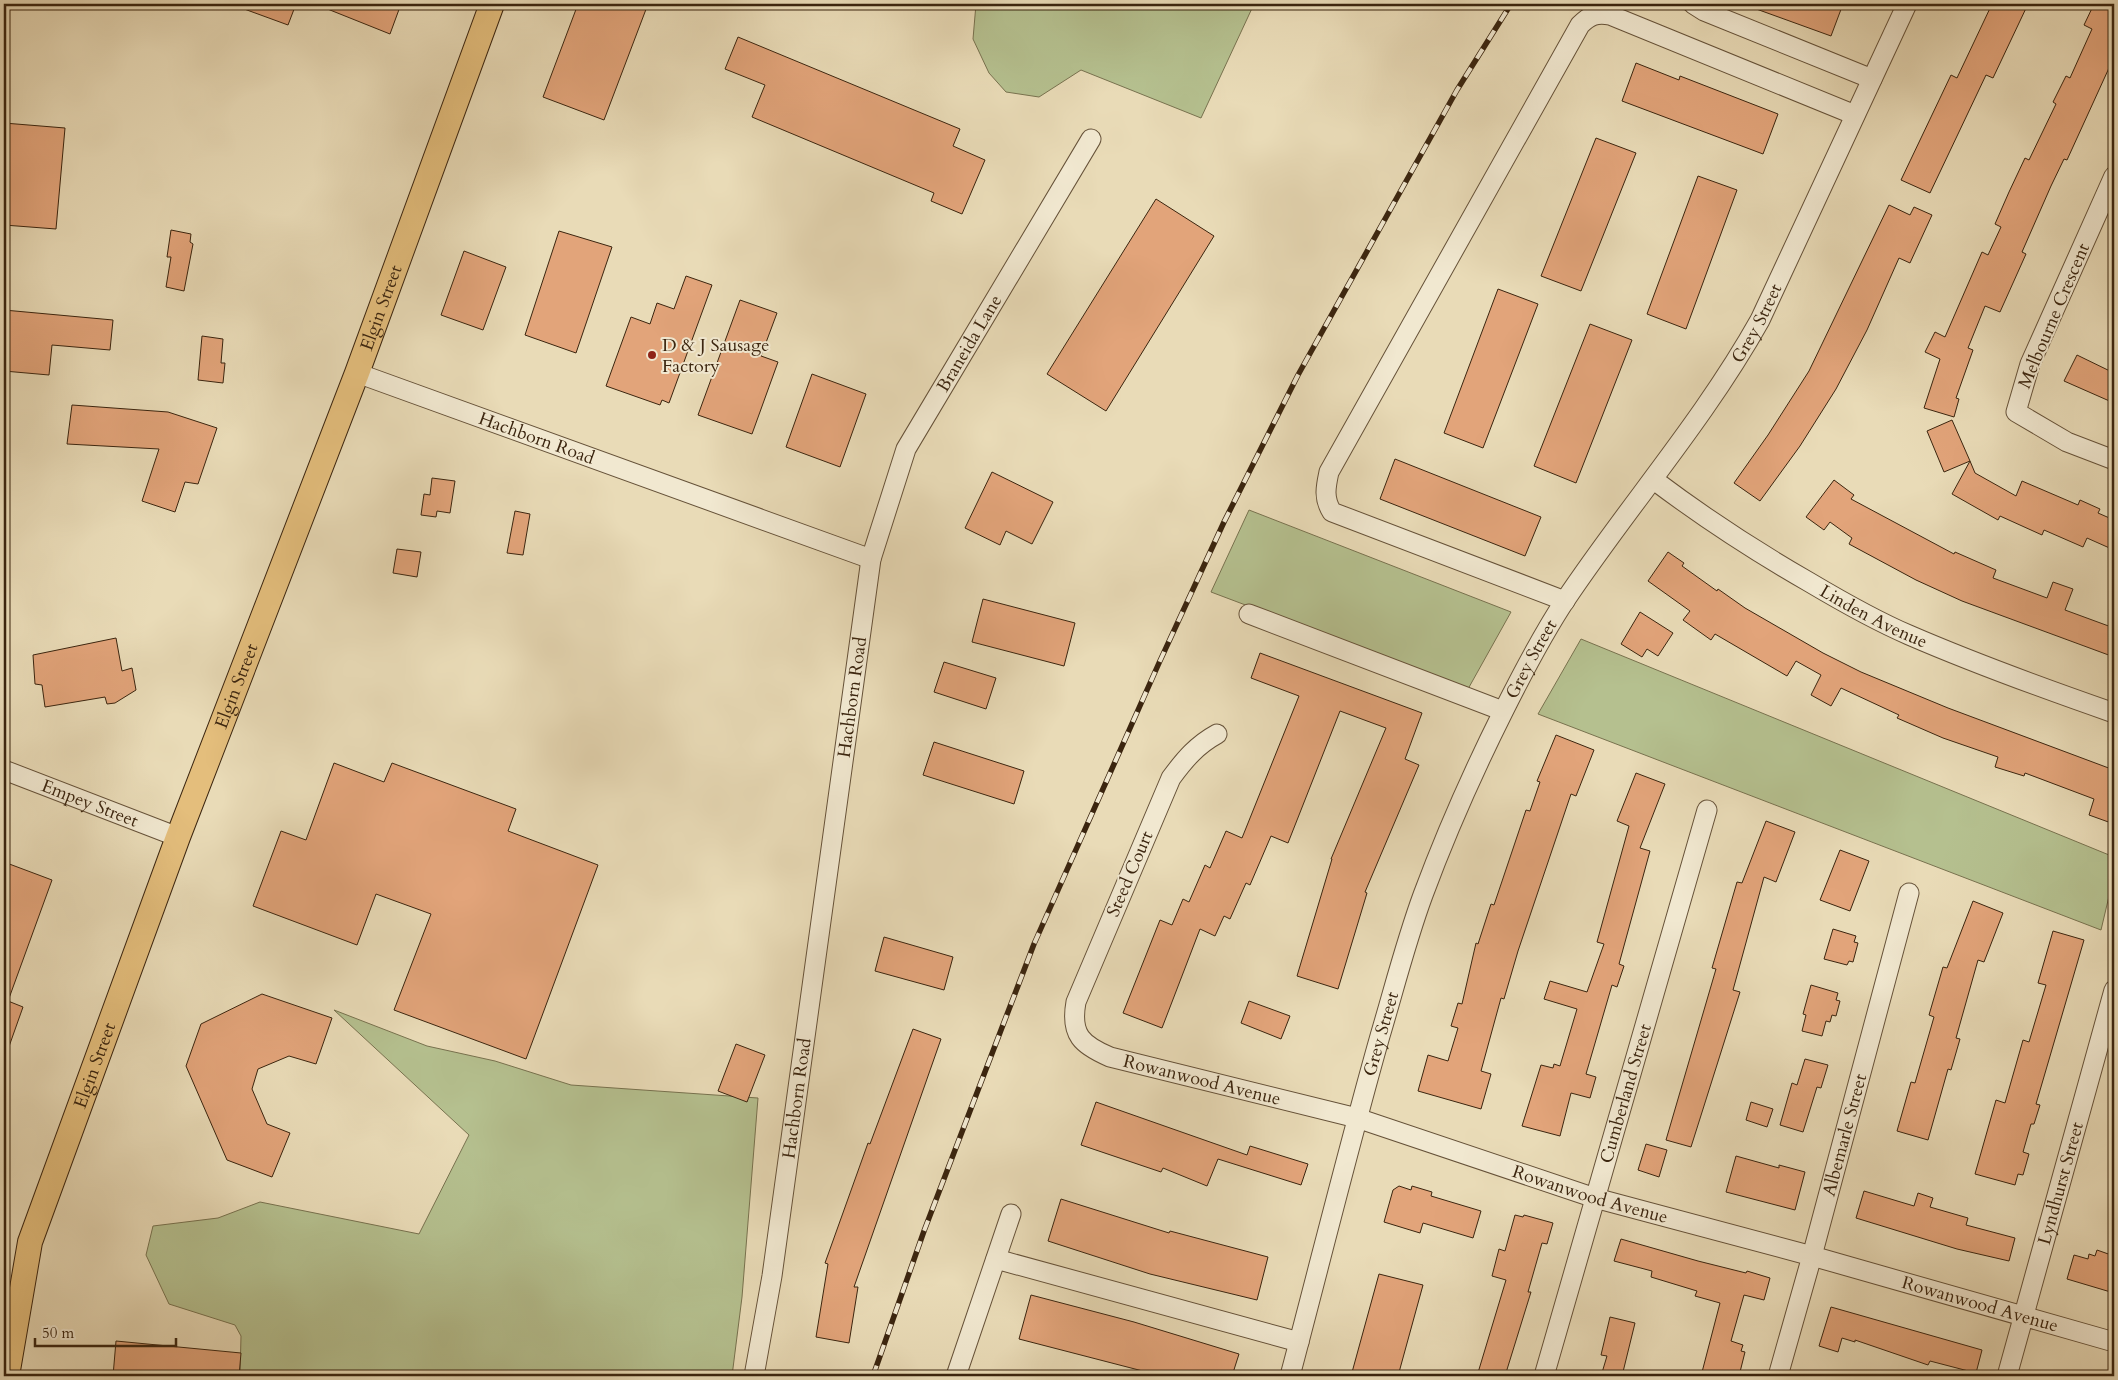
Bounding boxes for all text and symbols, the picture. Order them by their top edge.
street label: Melbourne Crescent [2012,239,2096,393]
street label: Elgin Street [354,261,408,354]
street label: Grey Street [1725,279,1788,368]
street label: Braneida Lane [930,290,1008,397]
place label: D & J Sausage Factory [662,333,769,379]
marker: D & J Sausage Factory [646,349,658,361]
street label: Hachborn Road [475,406,598,471]
street label: Linden Avenue [1815,579,1931,654]
street label: Grey Street [1499,614,1563,703]
street label: Hachborn Road [831,635,873,759]
street label: Elgin Street [209,640,264,732]
street label: Empey Street [38,773,142,833]
street label: Steed Court [1101,827,1159,921]
street label: Grey Street [1357,988,1405,1079]
street label: Elgin Street [67,1019,122,1112]
street label: Cumberland Street [1593,1021,1657,1166]
street label: Hachborn Road [776,1036,817,1160]
street label: Rowanwood Avenue [1121,1048,1283,1111]
street label: Albemarle Street [1816,1071,1873,1199]
street label: Lyndhurst Street [2031,1119,2089,1248]
street label: Rowanwood Avenue [1509,1159,1671,1229]
street label: Rowanwood Avenue [1899,1270,2061,1338]
scale bar [35,1315,176,1347]
text: 50 m [42,1323,74,1343]

